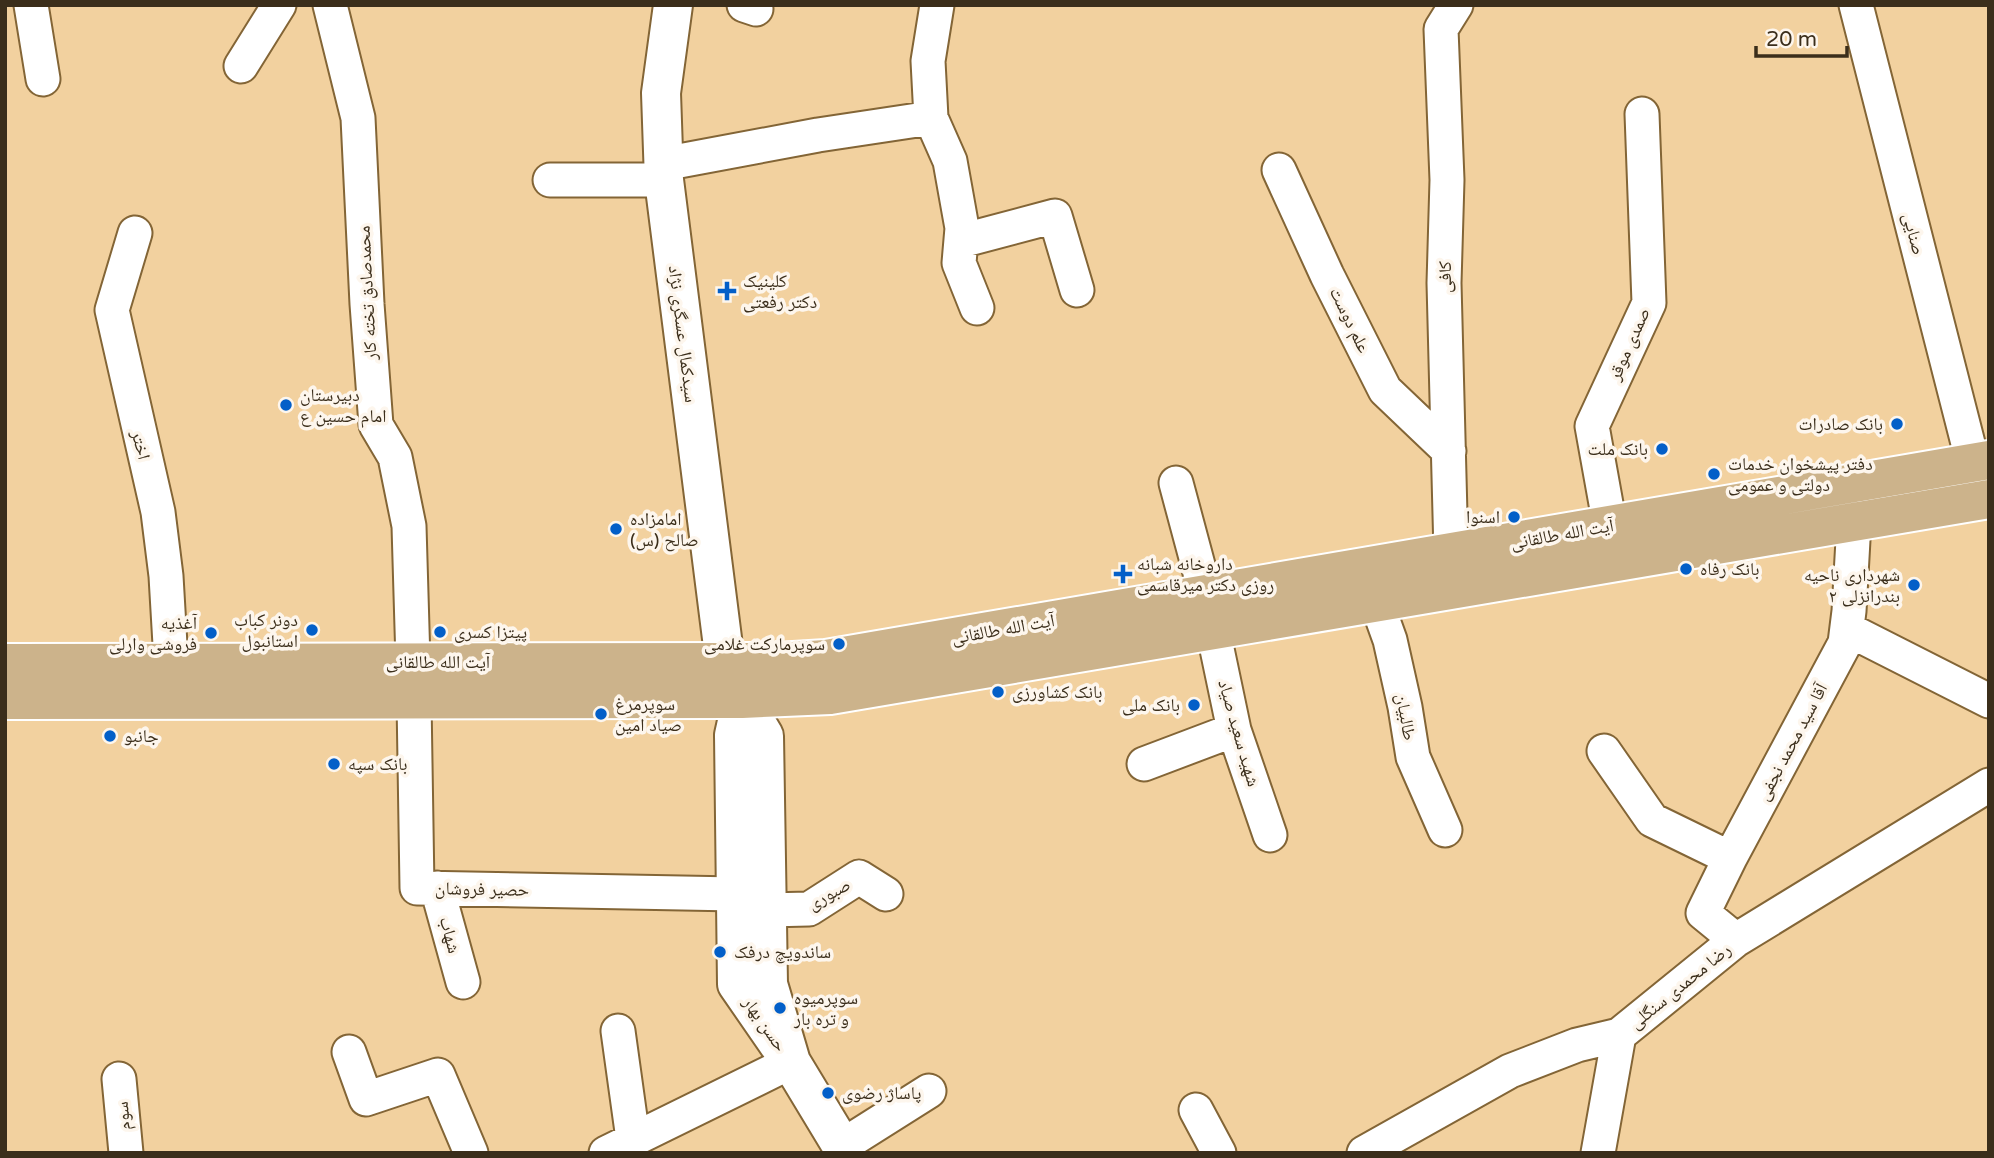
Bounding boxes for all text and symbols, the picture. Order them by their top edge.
scale bar [1756,14,1847,58]
text: 20 m [1766,27,1817,52]
street label: صنایی [1898,211,1930,257]
street label: محمدصادق تخته کار [352,225,382,362]
street label: کافی [1434,260,1456,293]
street label: سیدکمال عسگری نژاد [664,264,702,404]
place label: کلینیک دکتر رفعتی [743,270,817,313]
marker: کلینیک دکتر رفعتی [717,281,737,301]
street label: علم دوست [1324,284,1375,357]
street label: صمدی موقر [1603,304,1655,385]
place label: دبیرستان امام حسین ع [300,384,386,428]
marker: دبیرستان امام حسین ع [278,397,294,413]
place label: بانک صادرات [1799,413,1883,435]
marker: بانک صادرات [1889,416,1905,432]
street label: اختر [127,427,155,462]
place label: بانک ملت [1588,438,1648,460]
marker: بانک ملت [1654,441,1670,457]
place label: دفتر پیشخوان خدمات دولتی و عمومی [1728,453,1873,496]
marker: دفتر پیشخوان خدمات دولتی و عمومی [1706,466,1722,482]
place label: اسنوا [1466,506,1500,528]
place label: امامزاده صالح (س) [630,508,699,552]
marker: اسنوا [1506,509,1522,525]
street label: آیت الله طالقانی [1509,514,1616,554]
marker: امامزاده صالح (س) [608,521,624,537]
place label: داروخانه شبانه روزی دکتر میرقاسمی [1137,553,1274,596]
place label: بانک رفاه [1700,558,1760,580]
marker: بانک رفاه [1678,561,1694,577]
place label: شهرداری ناحیه ۲ بندرانزلی [1804,564,1900,607]
marker: داروخانه شبانه روزی دکتر میرقاسمی [1115,566,1131,582]
marker: شهرداری ناحیه ۲ بندرانزلی [1906,577,1922,593]
place label: دونر کباب استانبول [234,609,298,652]
street label: آیت الله طالقانی [950,609,1057,649]
place label: آغذیه فروشی وارلی [109,612,197,655]
place label: پیتزا کسری [454,621,527,643]
marker: دونر کباب استانبول [304,622,320,638]
marker: پیتزا کسری [432,624,448,640]
marker: آغذیه فروشی وارلی [203,625,219,641]
place label: سوپرمارکت غلامی [704,633,825,655]
marker: سوپرمارکت غلامی [831,636,847,652]
street label: آیت الله طالقانی [386,651,491,673]
street label: شهید سعید صیاد [1213,677,1265,789]
street label: آقا سید محمد نجفی [1752,679,1832,804]
place label: بانک کشاورزی [1012,681,1103,703]
marker: بانک کشاورزی [990,684,1006,700]
street label: طالبیان [1391,692,1421,742]
place label: سوپرمرغ صیاد امین [615,693,682,736]
place label: بانک ملی [1122,694,1180,716]
marker: بانک ملی [1186,697,1202,713]
marker: سوپرمرغ صیاد امین [593,706,609,722]
place label: جانبو [124,725,159,747]
marker: جانبو [102,728,118,744]
place label: بانک سپه [348,753,408,775]
marker: بانک سپه [326,756,342,772]
street label: صبوری [804,873,854,915]
street label: حصیر فروشان [435,877,529,901]
street label: شهاب [435,914,465,956]
street label: رضا محمدی سنگلی [1625,938,1735,1034]
place label: ساندویچ درفک [734,941,831,964]
marker: ساندویچ درفک [712,944,728,960]
place label: سوپرمیوه و تره بار [793,987,858,1030]
street label: حسن بهار [738,992,792,1056]
marker: سوپرمیوه و تره بار [772,1000,788,1016]
place label: پاساژ رضوی [842,1082,921,1104]
marker: پاساژ رضوی [820,1085,836,1101]
street label: سوم [111,1100,136,1132]

